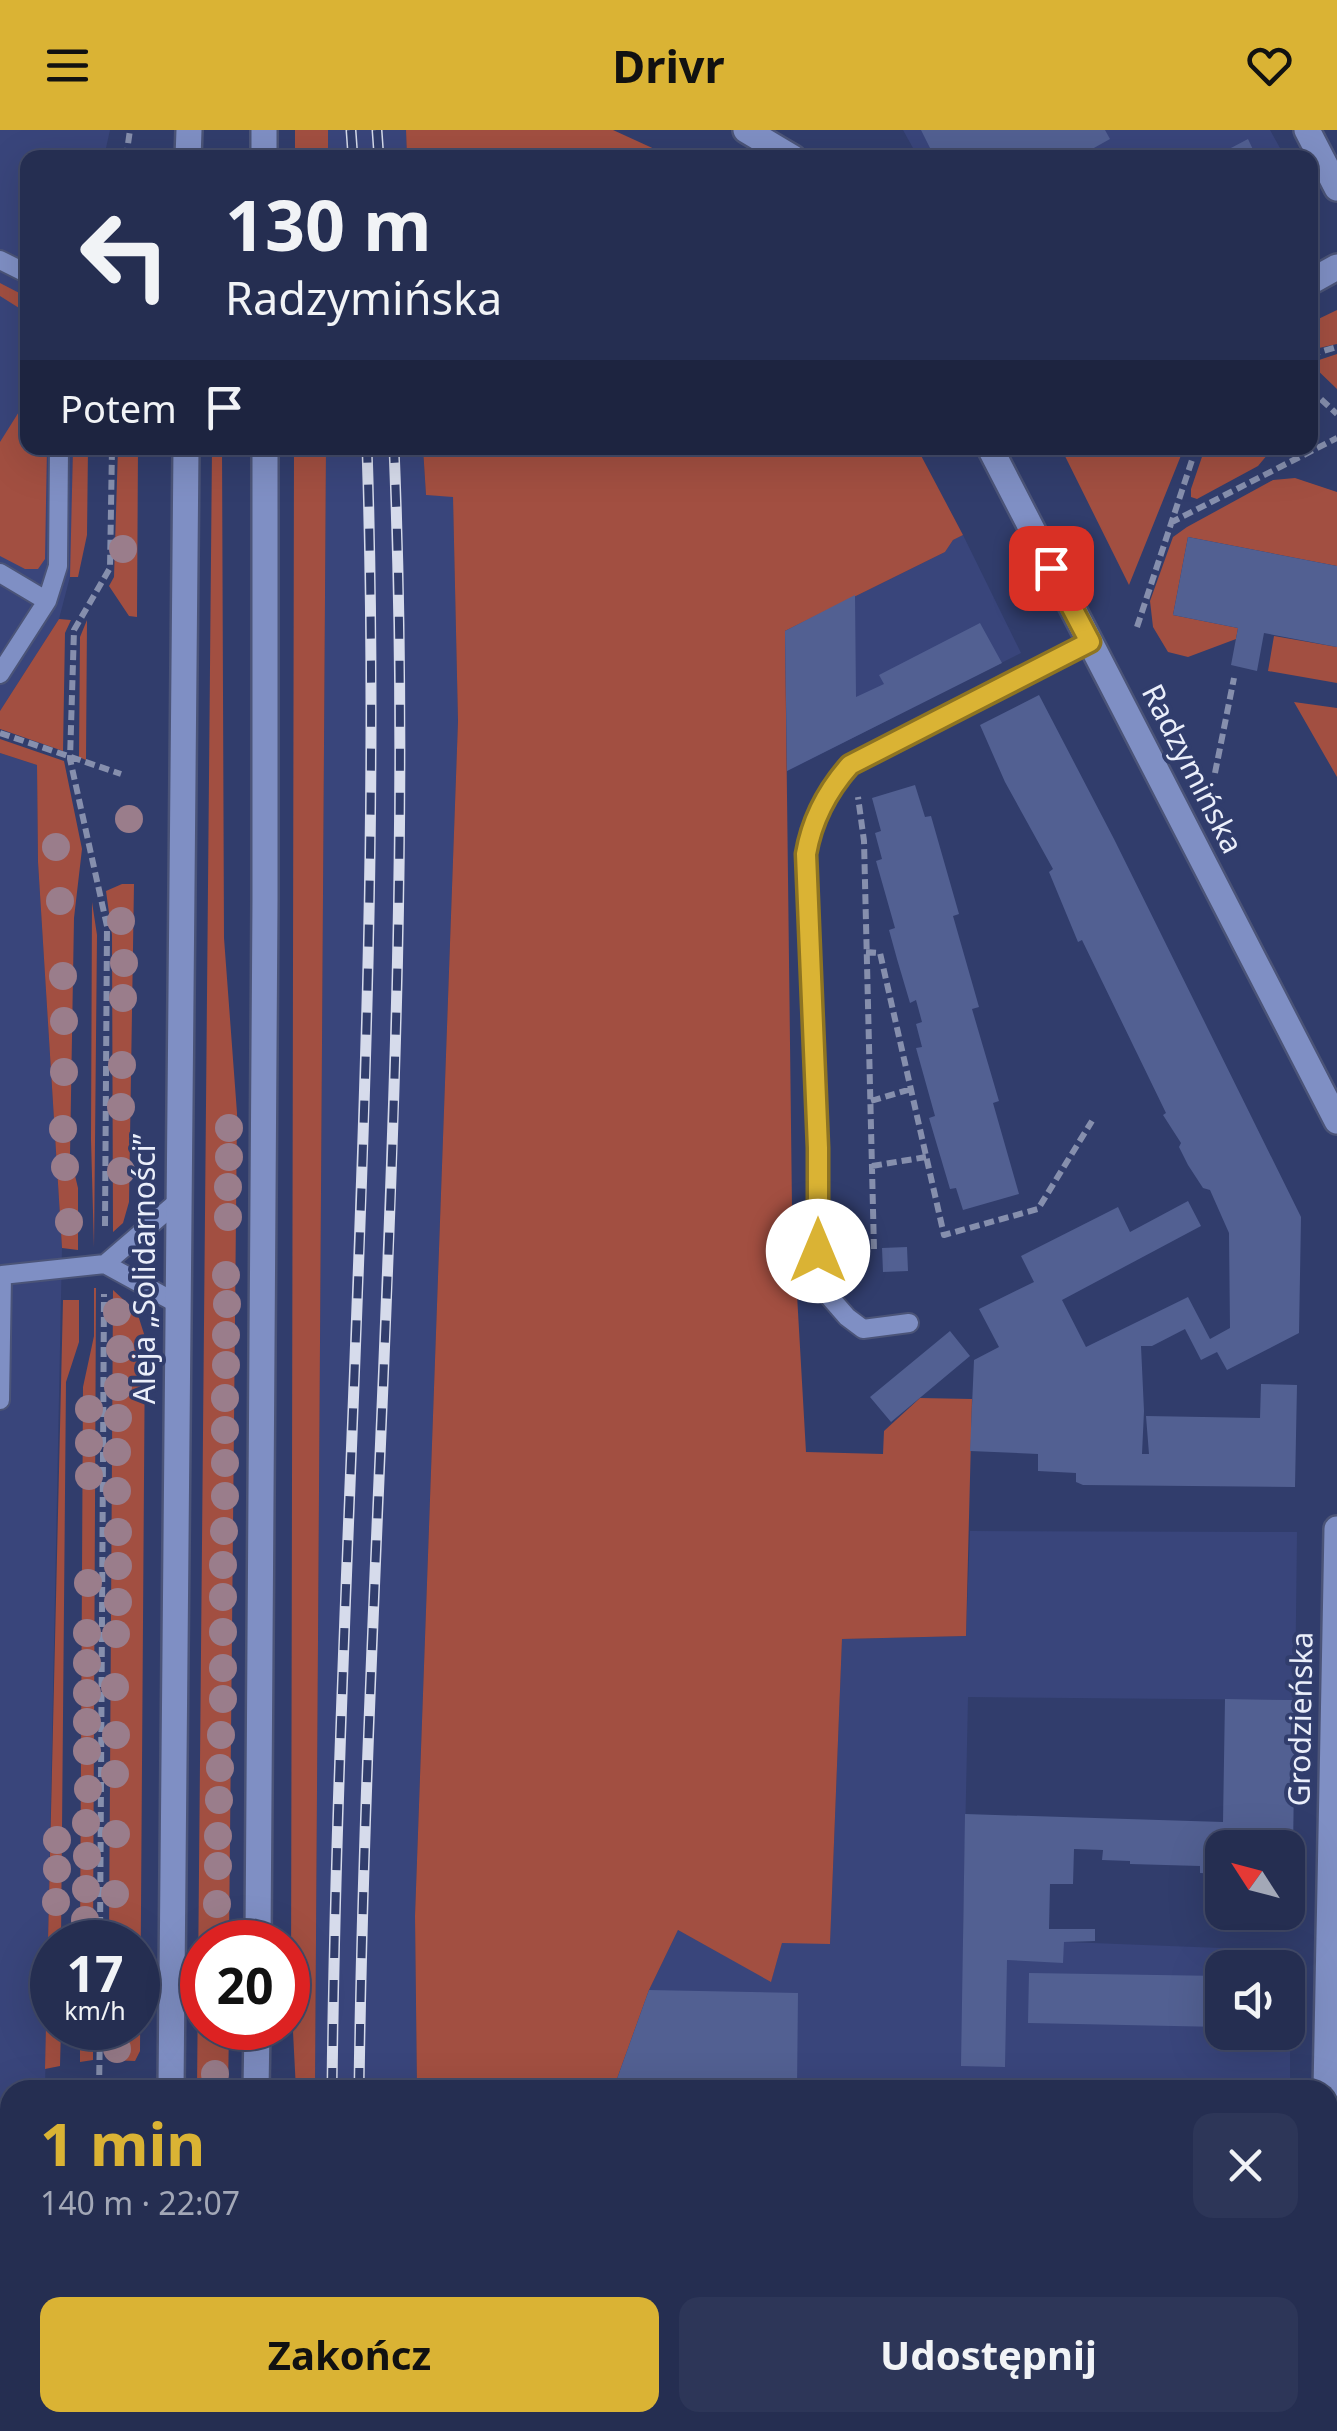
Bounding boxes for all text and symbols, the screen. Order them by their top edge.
text: Drivr [612,35,725,96]
icon: menu [40,38,95,93]
icon: heart [1242,38,1297,93]
text: 130 m [225,176,432,272]
icon: left [60,190,190,320]
text: Radzymińska [225,267,502,328]
icon: arrive [197,380,252,435]
text: Potem [60,382,177,434]
pin [1009,526,1094,611]
icon: arrive [1024,541,1079,596]
street label: Radzymińska [1133,677,1254,860]
street label: Aleja „Solidarności” [123,1134,164,1404]
position arrow [766,1199,870,1303]
street label: Grodzieńska [1277,1631,1322,1807]
north arrow [1205,1830,1305,1930]
map controls [1205,1830,1305,2050]
speed limit sign: 20 [180,1920,310,2050]
text: 17 [66,1939,124,2007]
button: sound [1205,1950,1305,2050]
text: km/h [64,1993,126,2027]
text: 1 min [40,2102,205,2184]
button: close [1193,2113,1298,2218]
text: 140 m · 22:07 [40,2181,240,2224]
button: Zakończ [40,2297,659,2412]
button: Udostępnij [679,2297,1298,2412]

